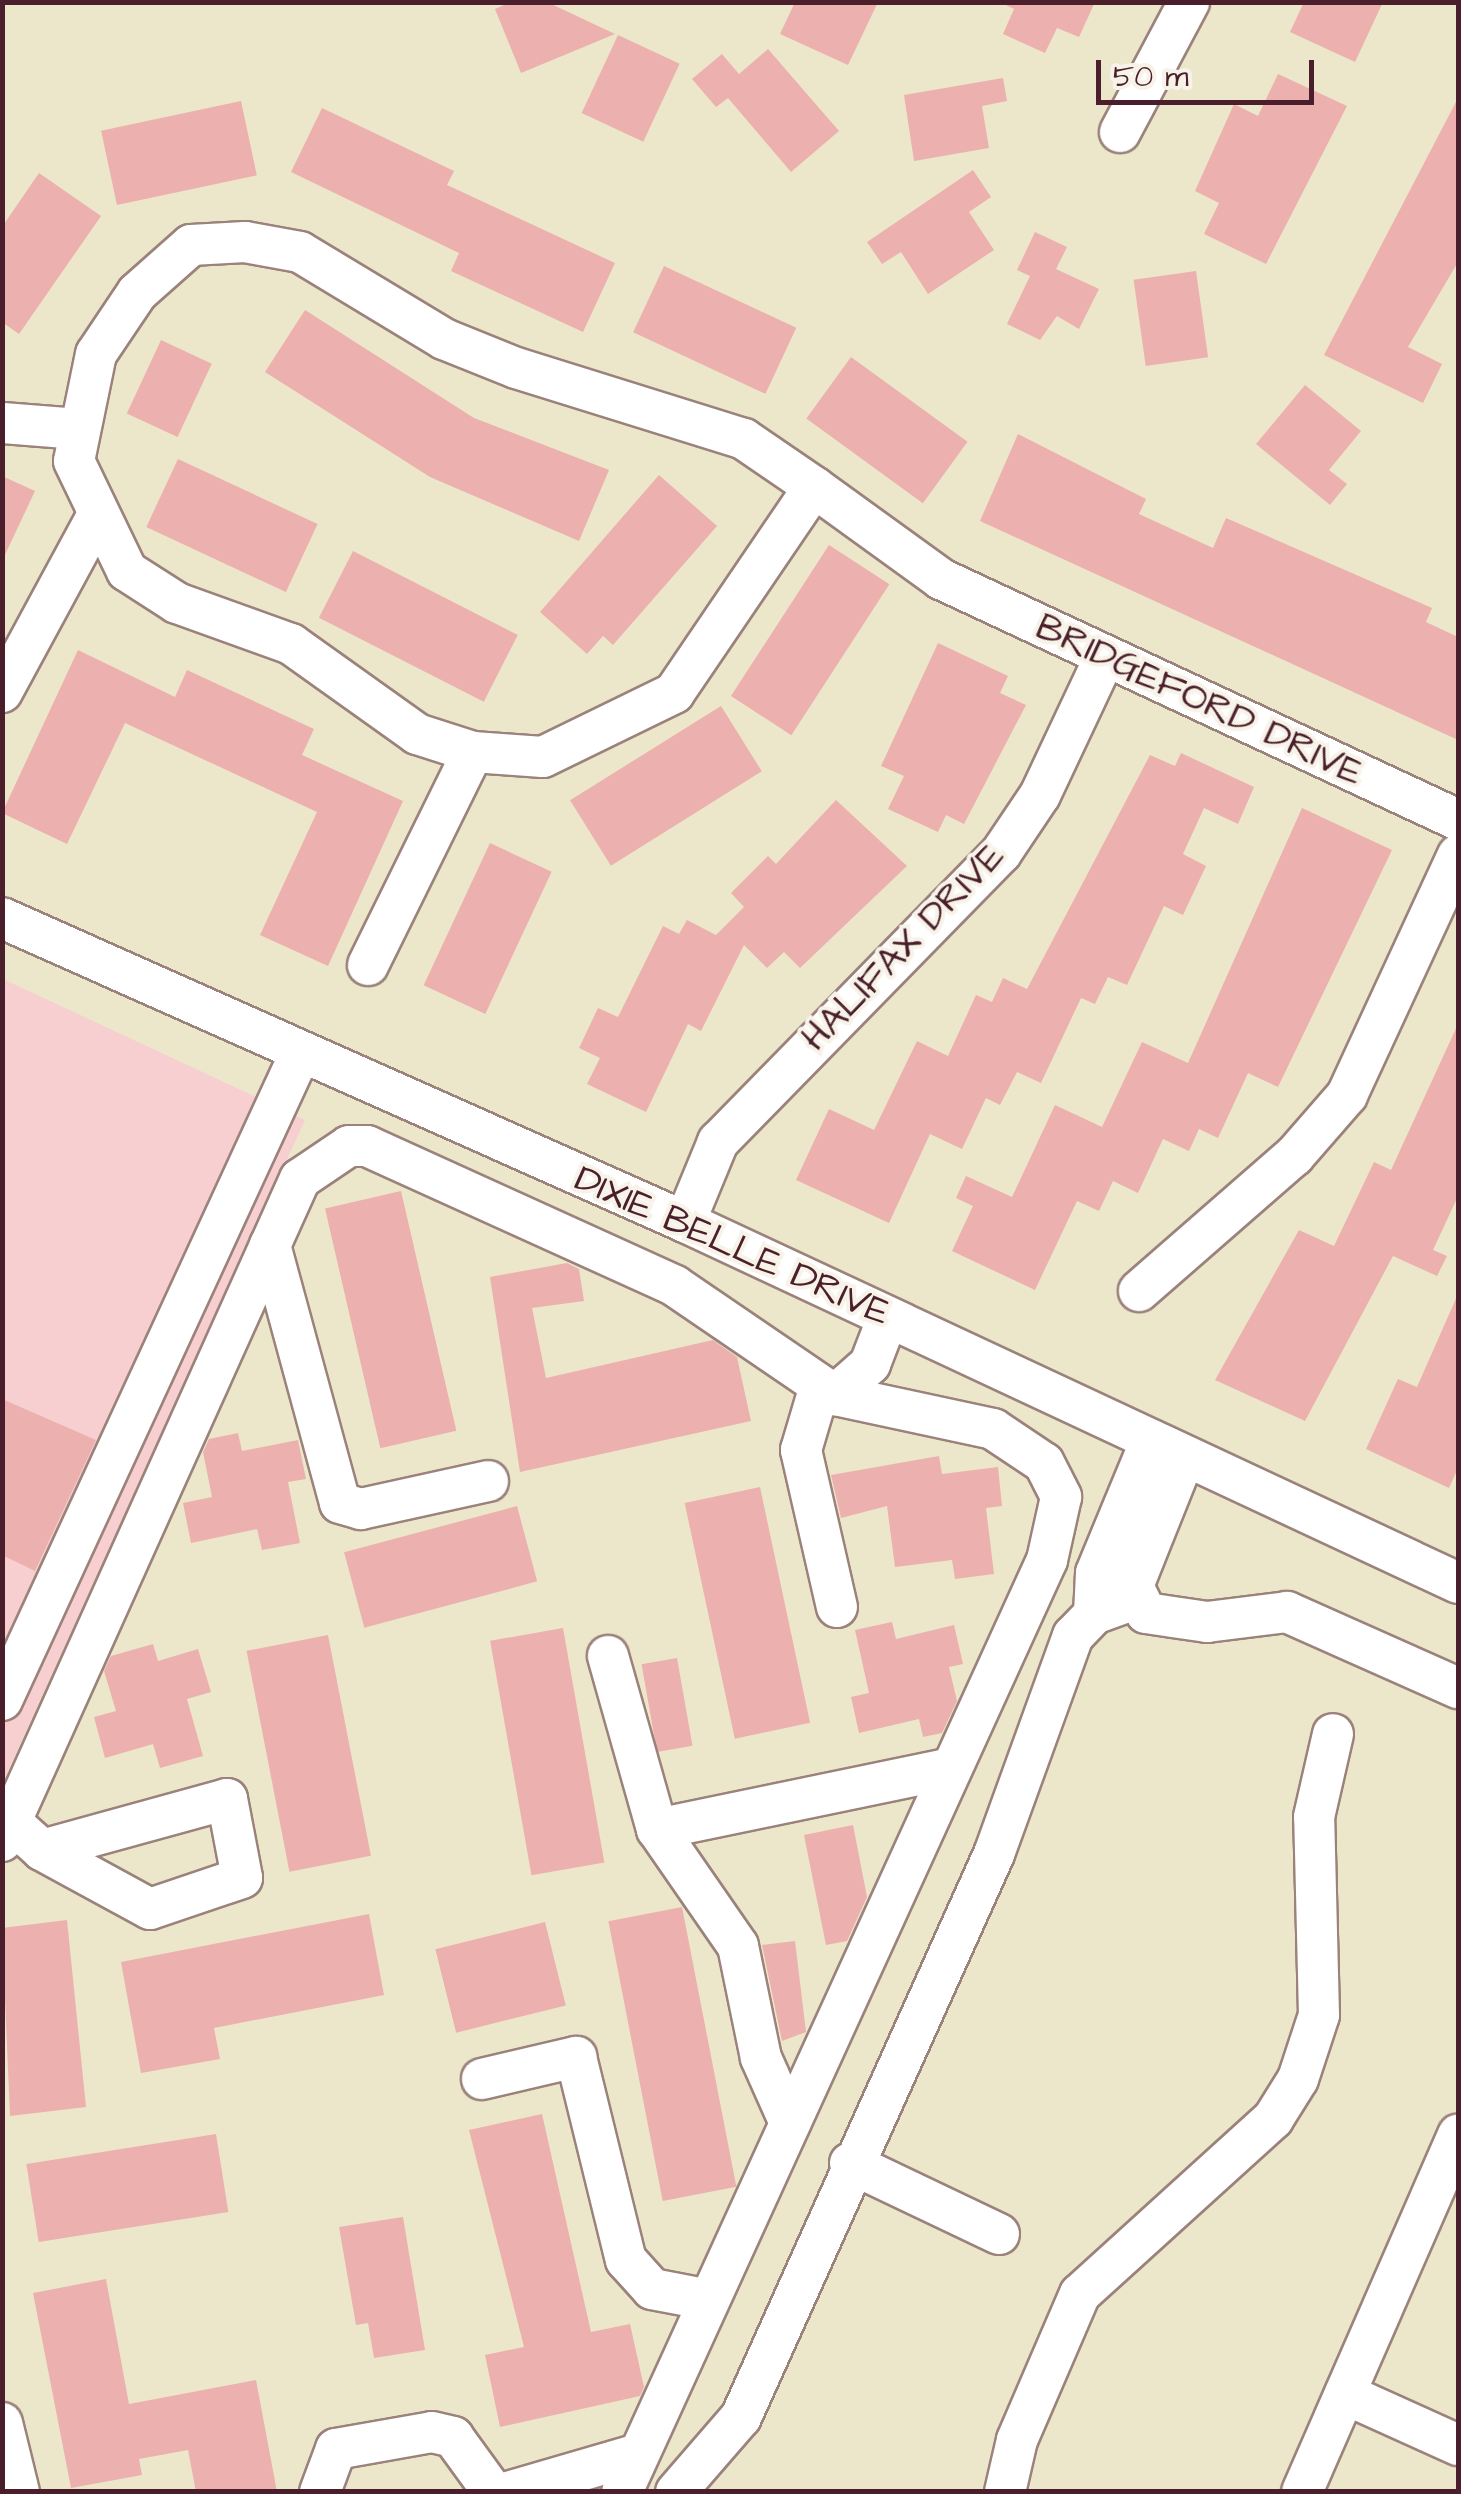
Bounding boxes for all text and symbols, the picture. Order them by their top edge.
scale bar [1101,40,1318,102]
text: 50 m [1113,56,1189,98]
street label: BRIDGEFORD DRIVE [1028,605,1370,797]
street label: HALIFAX DRIVE [793,834,1015,1062]
street label: DIXIE BELLE DRIVE [567,1157,897,1337]

